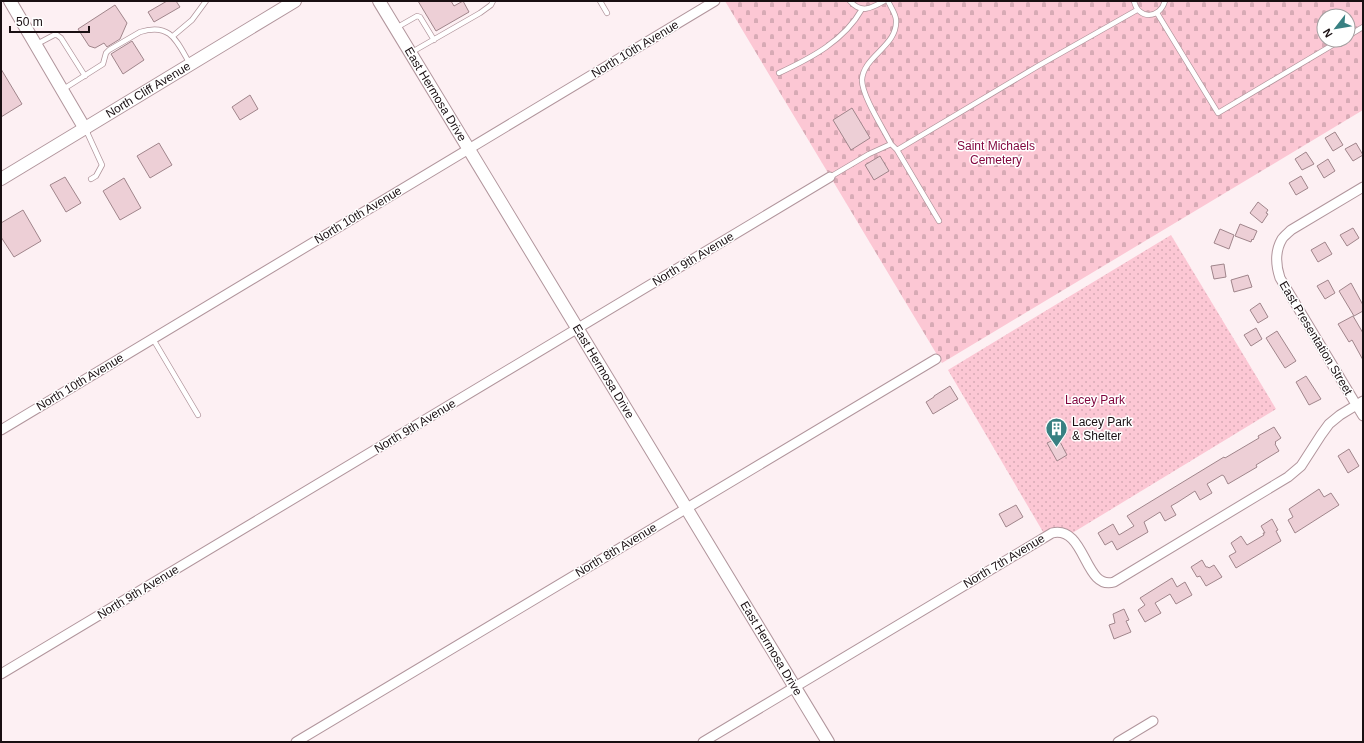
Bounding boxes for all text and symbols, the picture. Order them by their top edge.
scale bar [10,8,89,34]
north arrow [1316,8,1356,48]
text: 50 m [16,15,43,29]
street label: North 10th Avenue [589,17,681,81]
text: N [1320,27,1335,40]
street label: East Hermosa Drive [402,45,469,144]
street label: North Cliff Avenue [103,59,193,121]
park label: Saint Michaels Cemetery [957,139,1035,167]
street label: North 10th Avenue [312,183,404,247]
street label: North 9th Avenue [650,229,737,289]
street label: East Presentation Street [1277,279,1356,398]
street label: East Hermosa Drive [570,322,637,421]
street label: North 10th Avenue [34,350,126,414]
park label: Lacey Park [1065,393,1126,407]
street label: North 9th Avenue [372,396,459,456]
place label: Lacey Park & Shelter [1072,415,1133,443]
building icon: Lacey Park & Shelter [1044,416,1070,449]
street label: North 8th Avenue [573,520,660,580]
street label: North 7th Avenue [961,531,1048,591]
street label: North 9th Avenue [95,562,182,622]
street label: East Hermosa Drive [737,599,805,698]

